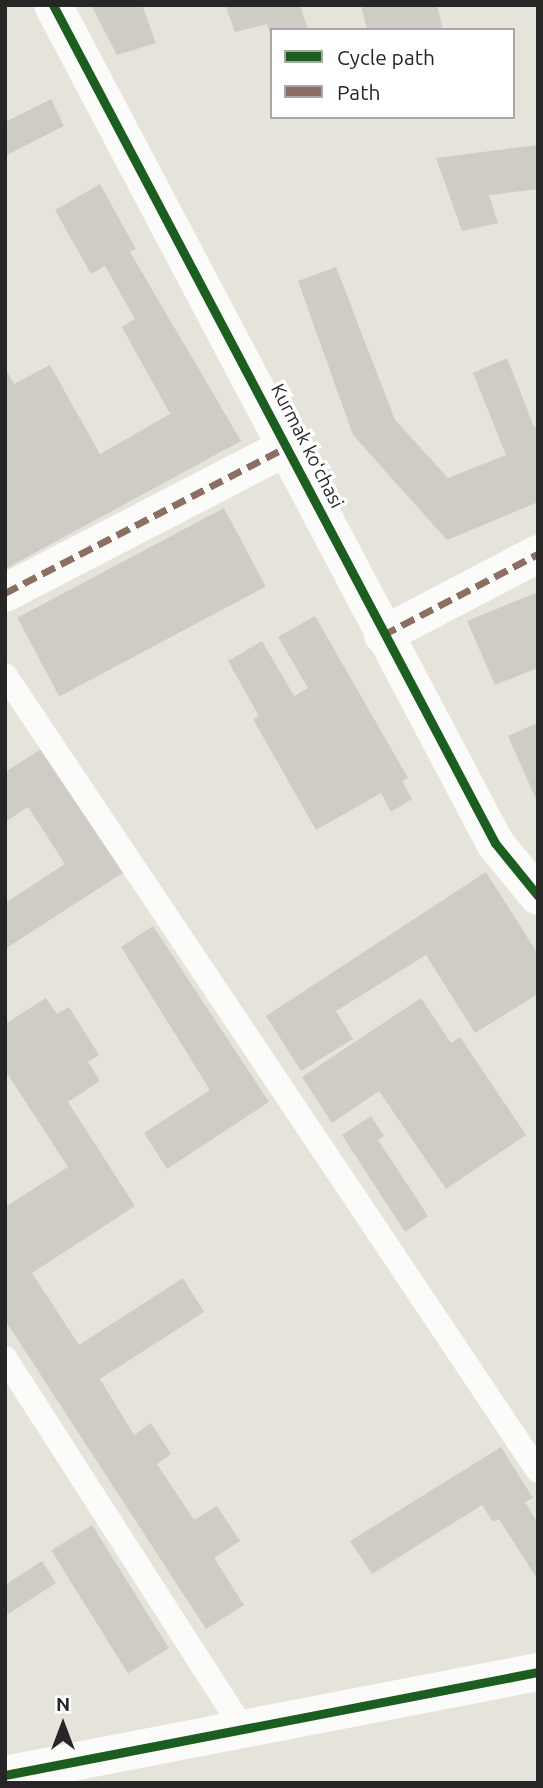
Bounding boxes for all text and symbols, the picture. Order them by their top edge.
legend [270,28,515,119]
text: Cycle path [337,45,435,69]
text: Path [337,80,380,104]
street label: Kurmak koʻchasi [266,380,348,512]
north arrow [28,1690,98,1760]
text: N [56,1693,70,1715]

